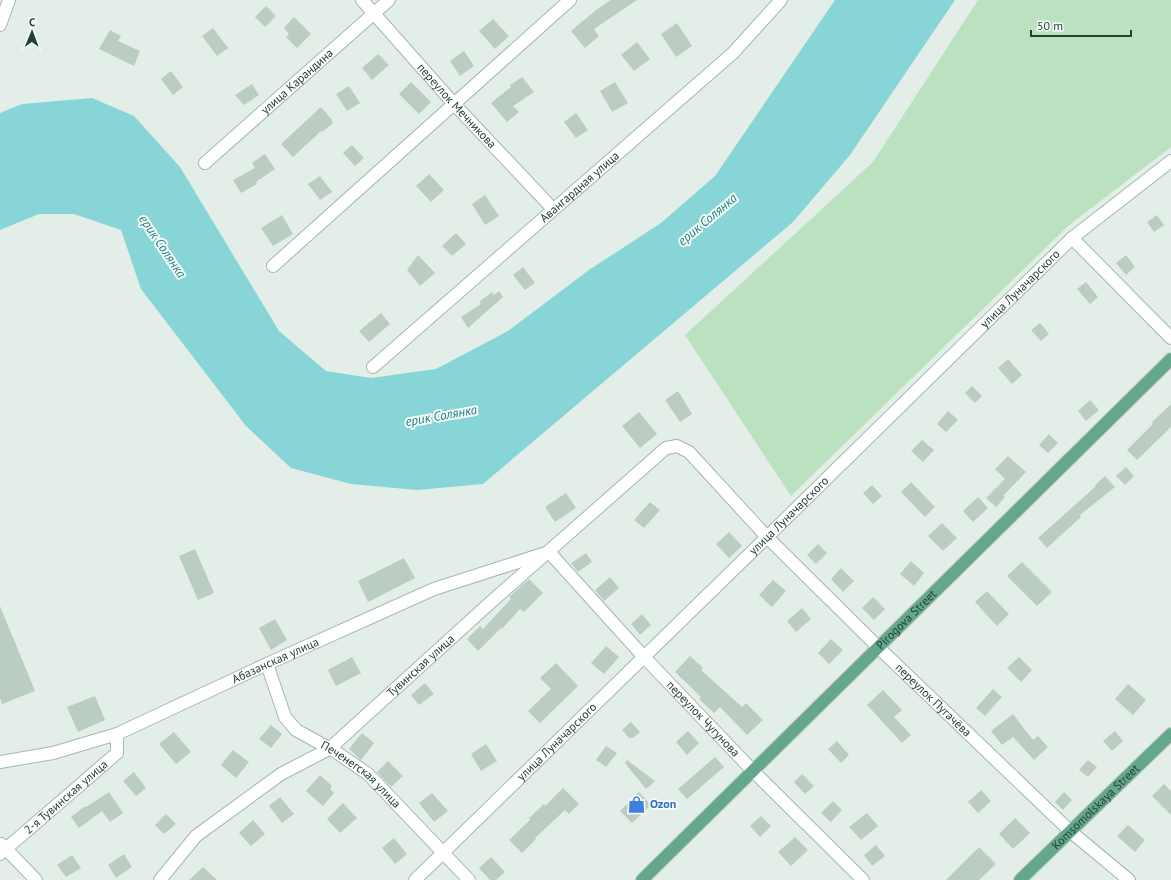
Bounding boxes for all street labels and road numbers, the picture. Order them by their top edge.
street label: улица Карандина [258,45,336,117]
street label: переулок Мечникова [414,60,500,151]
street label: Авангардная улица [536,148,622,225]
street label: улица Луначарского [977,246,1063,331]
street label: улица Луначарского [745,473,831,558]
street label: Pirogova Street [873,586,939,652]
street label: Тувинская улица [383,631,457,700]
street label: Абазанская улица [229,634,321,686]
street label: переулок Пугачёва [893,660,975,740]
street label: переулок Чугунова [664,677,743,760]
street label: улица Луначарского [513,699,600,784]
street label: Печенегская улица [318,737,404,811]
street label: 2-я Тувинская улица [21,756,111,837]
street label: Komsomolskaya Street [1048,761,1142,852]

